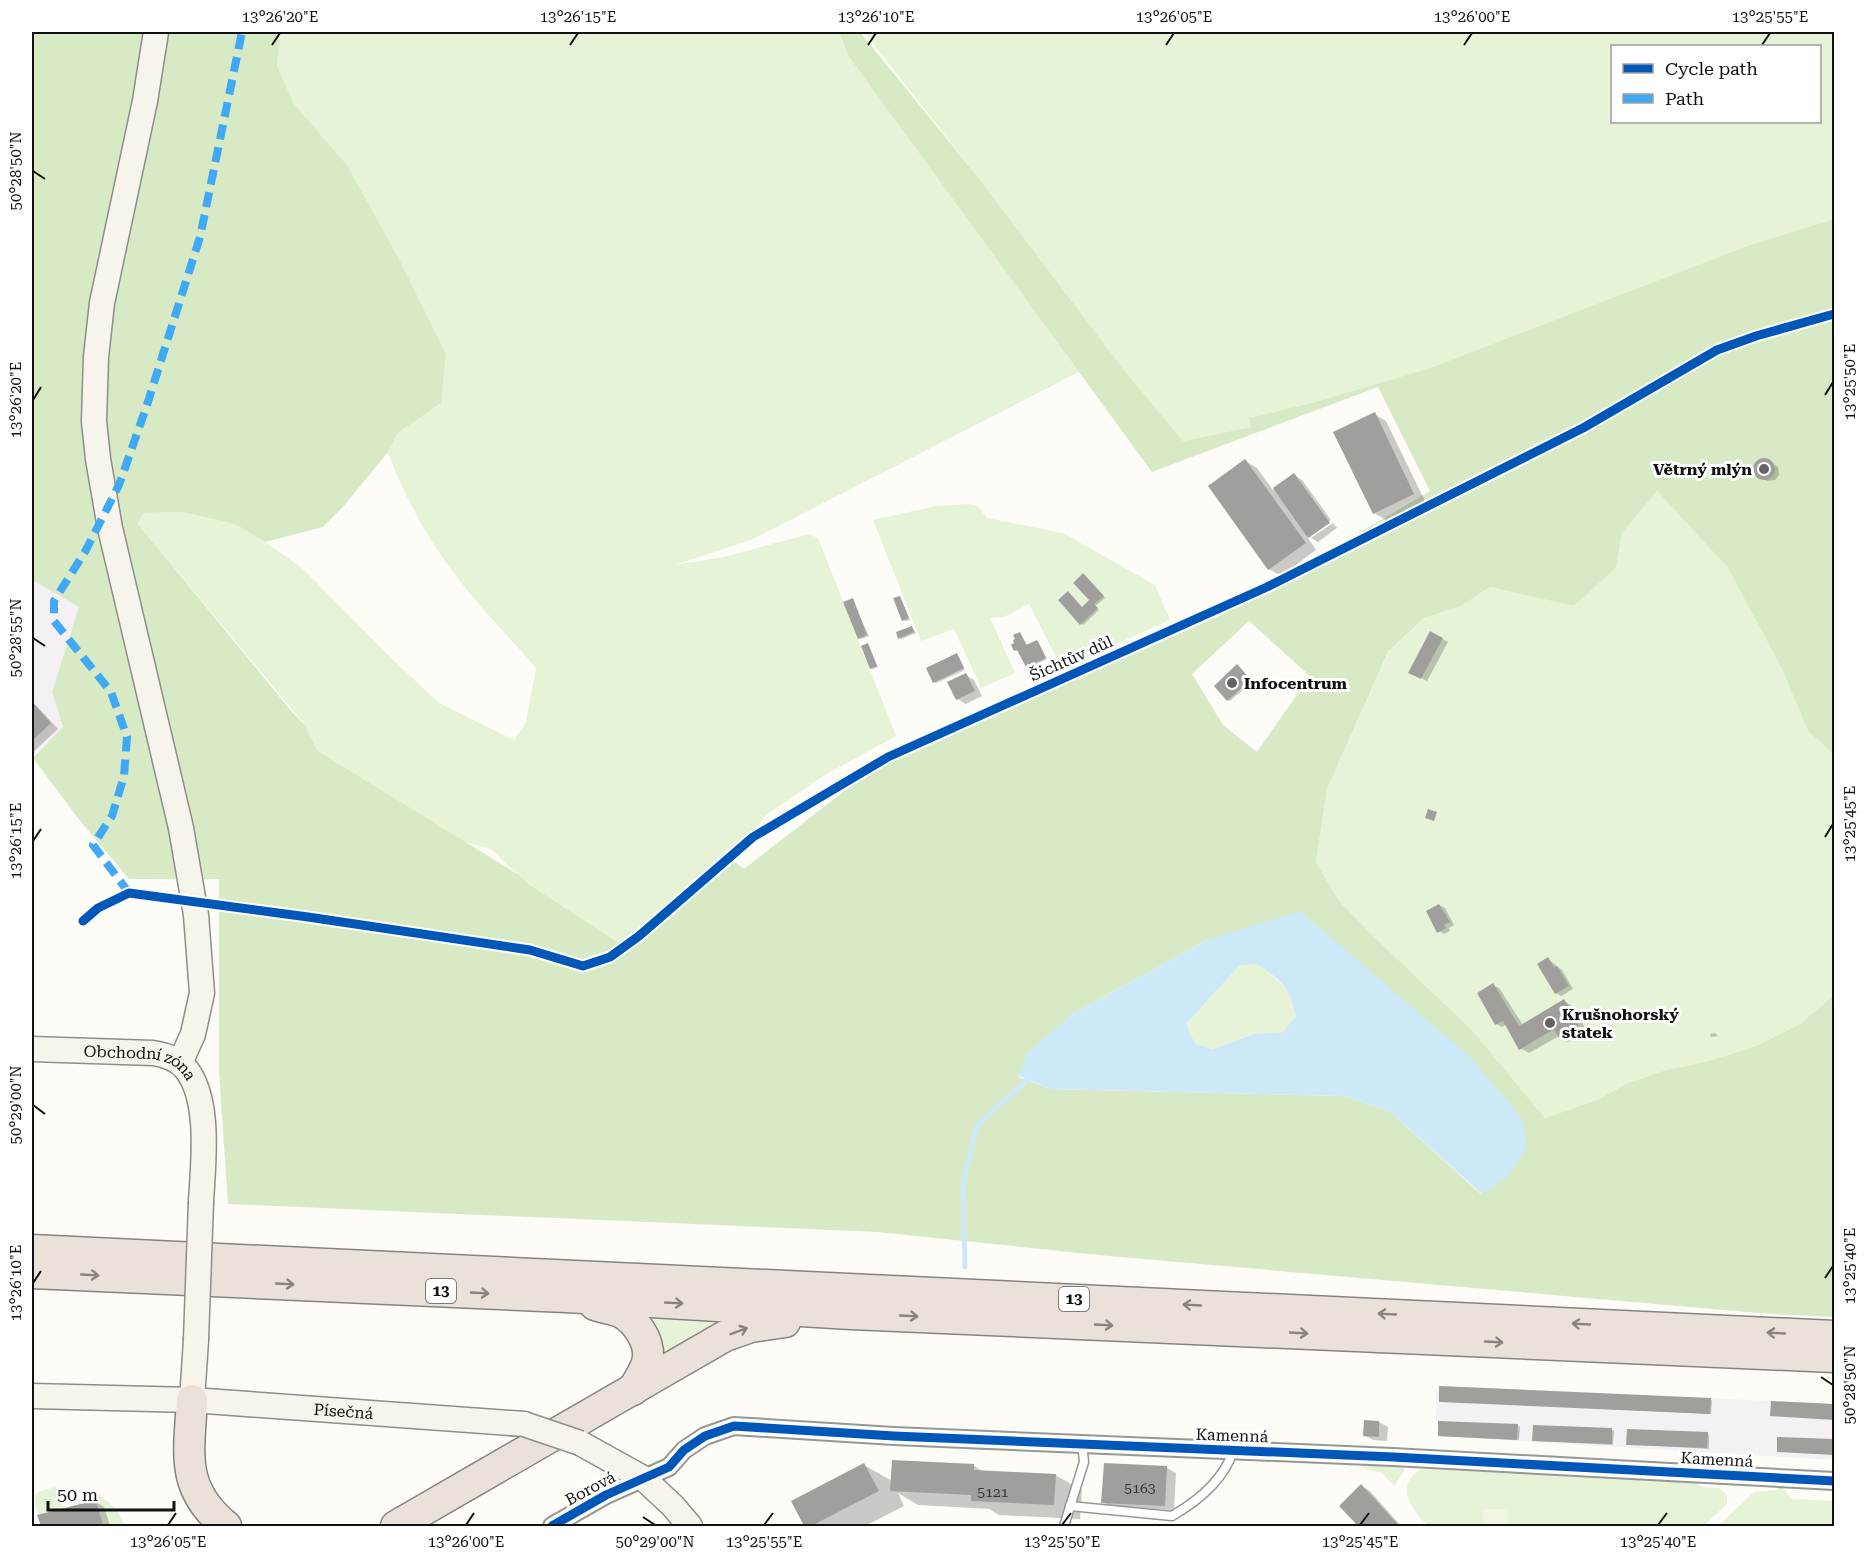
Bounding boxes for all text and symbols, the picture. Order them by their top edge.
text: 13°26'20"E [242,8,318,26]
text: 13°26'15"E [540,8,616,26]
text: 13°26'10"E [838,8,914,26]
text: 13°26'05"E [1136,8,1212,26]
text: 13°26'00"E [1434,8,1510,26]
text: 13°25'55"E [1732,8,1808,26]
legend [1611,45,1821,123]
text: Cycle path [1665,58,1758,79]
text: Path [1665,88,1704,109]
text: 50°28'50"N [7,131,25,211]
text: 13°25'50"E [1841,344,1859,420]
text: 13°26'20"E [7,362,25,438]
place label: Větrný mlýn [1653,460,1752,479]
marker: Větrný mlýn [1757,462,1771,476]
text: 50°28'55"N [7,598,25,678]
street label: Šichtův důl [1027,632,1116,685]
place label: Infocentrum [1244,674,1348,693]
marker: Infocentrum [1225,676,1239,690]
text: 13°25'45"E [1841,786,1859,862]
text: 13°26'15"E [7,803,25,879]
place label: Krušnohorský statek [1562,1005,1679,1042]
marker: Krušnohorský statek [1543,1016,1557,1030]
street label: Obchodní zóna [83,1042,200,1084]
text: 50°29'00"N [7,1065,25,1145]
text: 13°25'40"E [1841,1228,1859,1304]
text: 13°26'10"E [7,1245,25,1321]
one-way arrow [79,1270,99,1281]
one-way arrow [274,1279,294,1290]
road number: 13 [426,1279,456,1303]
one-way arrow [469,1287,489,1298]
road number: 13 [1059,1287,1089,1311]
one-way arrow [664,1298,684,1309]
one-way arrow [1182,1300,1202,1311]
one-way arrow [1377,1309,1397,1320]
one-way arrow [899,1311,919,1322]
one-way arrow [1572,1318,1592,1329]
one-way arrow [1094,1319,1114,1330]
one-way arrow [729,1325,748,1336]
one-way arrow [1767,1327,1787,1338]
one-way arrow [1288,1328,1308,1339]
one-way arrow [1483,1336,1503,1347]
text: 50°28'50"N [1841,1345,1859,1425]
street label: Písečná [313,1400,374,1423]
street label: Kamenná [1195,1425,1269,1446]
street label: Kamenná [1680,1448,1754,1471]
street label: Borová [562,1467,619,1510]
scale bar [48,1474,174,1512]
house number: 5163 [1124,1480,1156,1496]
text: 50 m [57,1484,98,1505]
house number: 5121 [977,1484,1009,1500]
text: 13°26'05"E [130,1533,206,1551]
text: 13°26'00"E [428,1533,504,1551]
text: 50°29'00"N [615,1533,695,1551]
text: 13°25'55"E [726,1533,802,1551]
text: 13°25'50"E [1024,1533,1100,1551]
text: 13°25'45"E [1322,1533,1398,1551]
text: 13°25'40"E [1620,1533,1696,1551]

